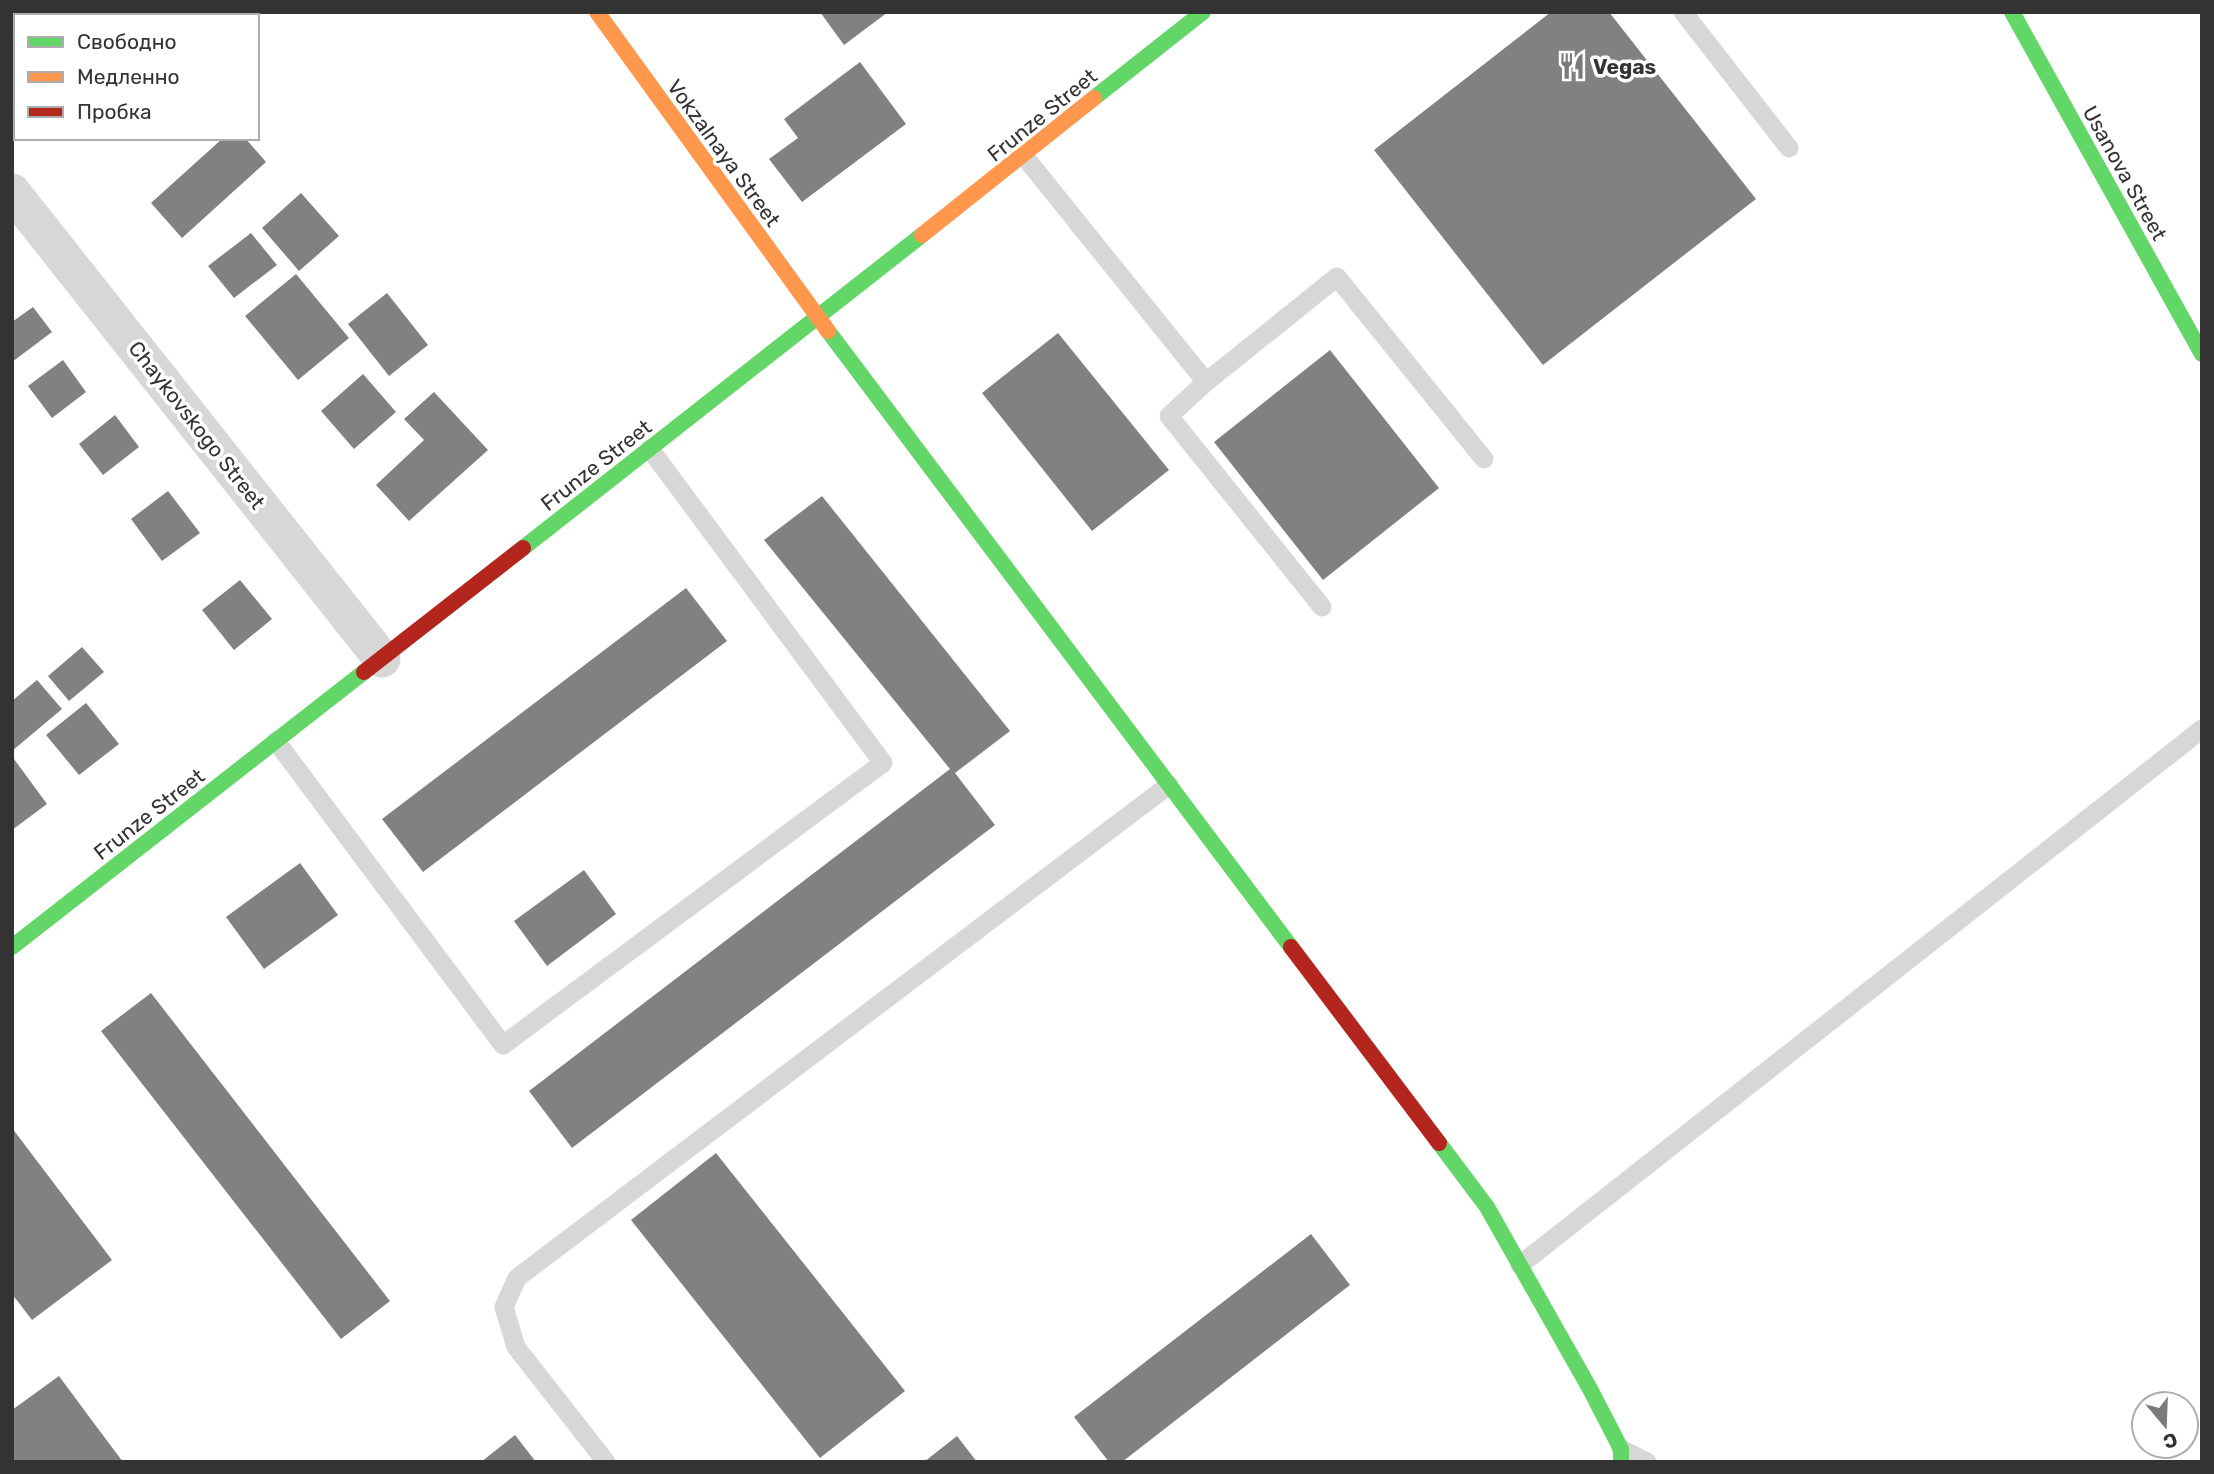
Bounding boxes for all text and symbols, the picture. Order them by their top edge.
legend [14,14,259,140]
text: Свободно [77,29,177,54]
restaurant icon: Vegas [1557,51,1587,81]
place label: Vegas [1593,54,1656,79]
street label: Frunze Street [982,63,1102,167]
text: Медленно [77,64,180,89]
street label: Vokzalnaya Street [662,75,786,231]
text: Пробка [77,99,152,124]
street label: Usanova Street [2078,101,2172,245]
street label: Chaykovskogo Street [124,336,270,514]
street label: Frunze Street [536,414,656,516]
street label: Frunze Street [89,763,209,865]
north arrow [2130,1390,2200,1460]
text: С [2160,1428,2180,1454]

